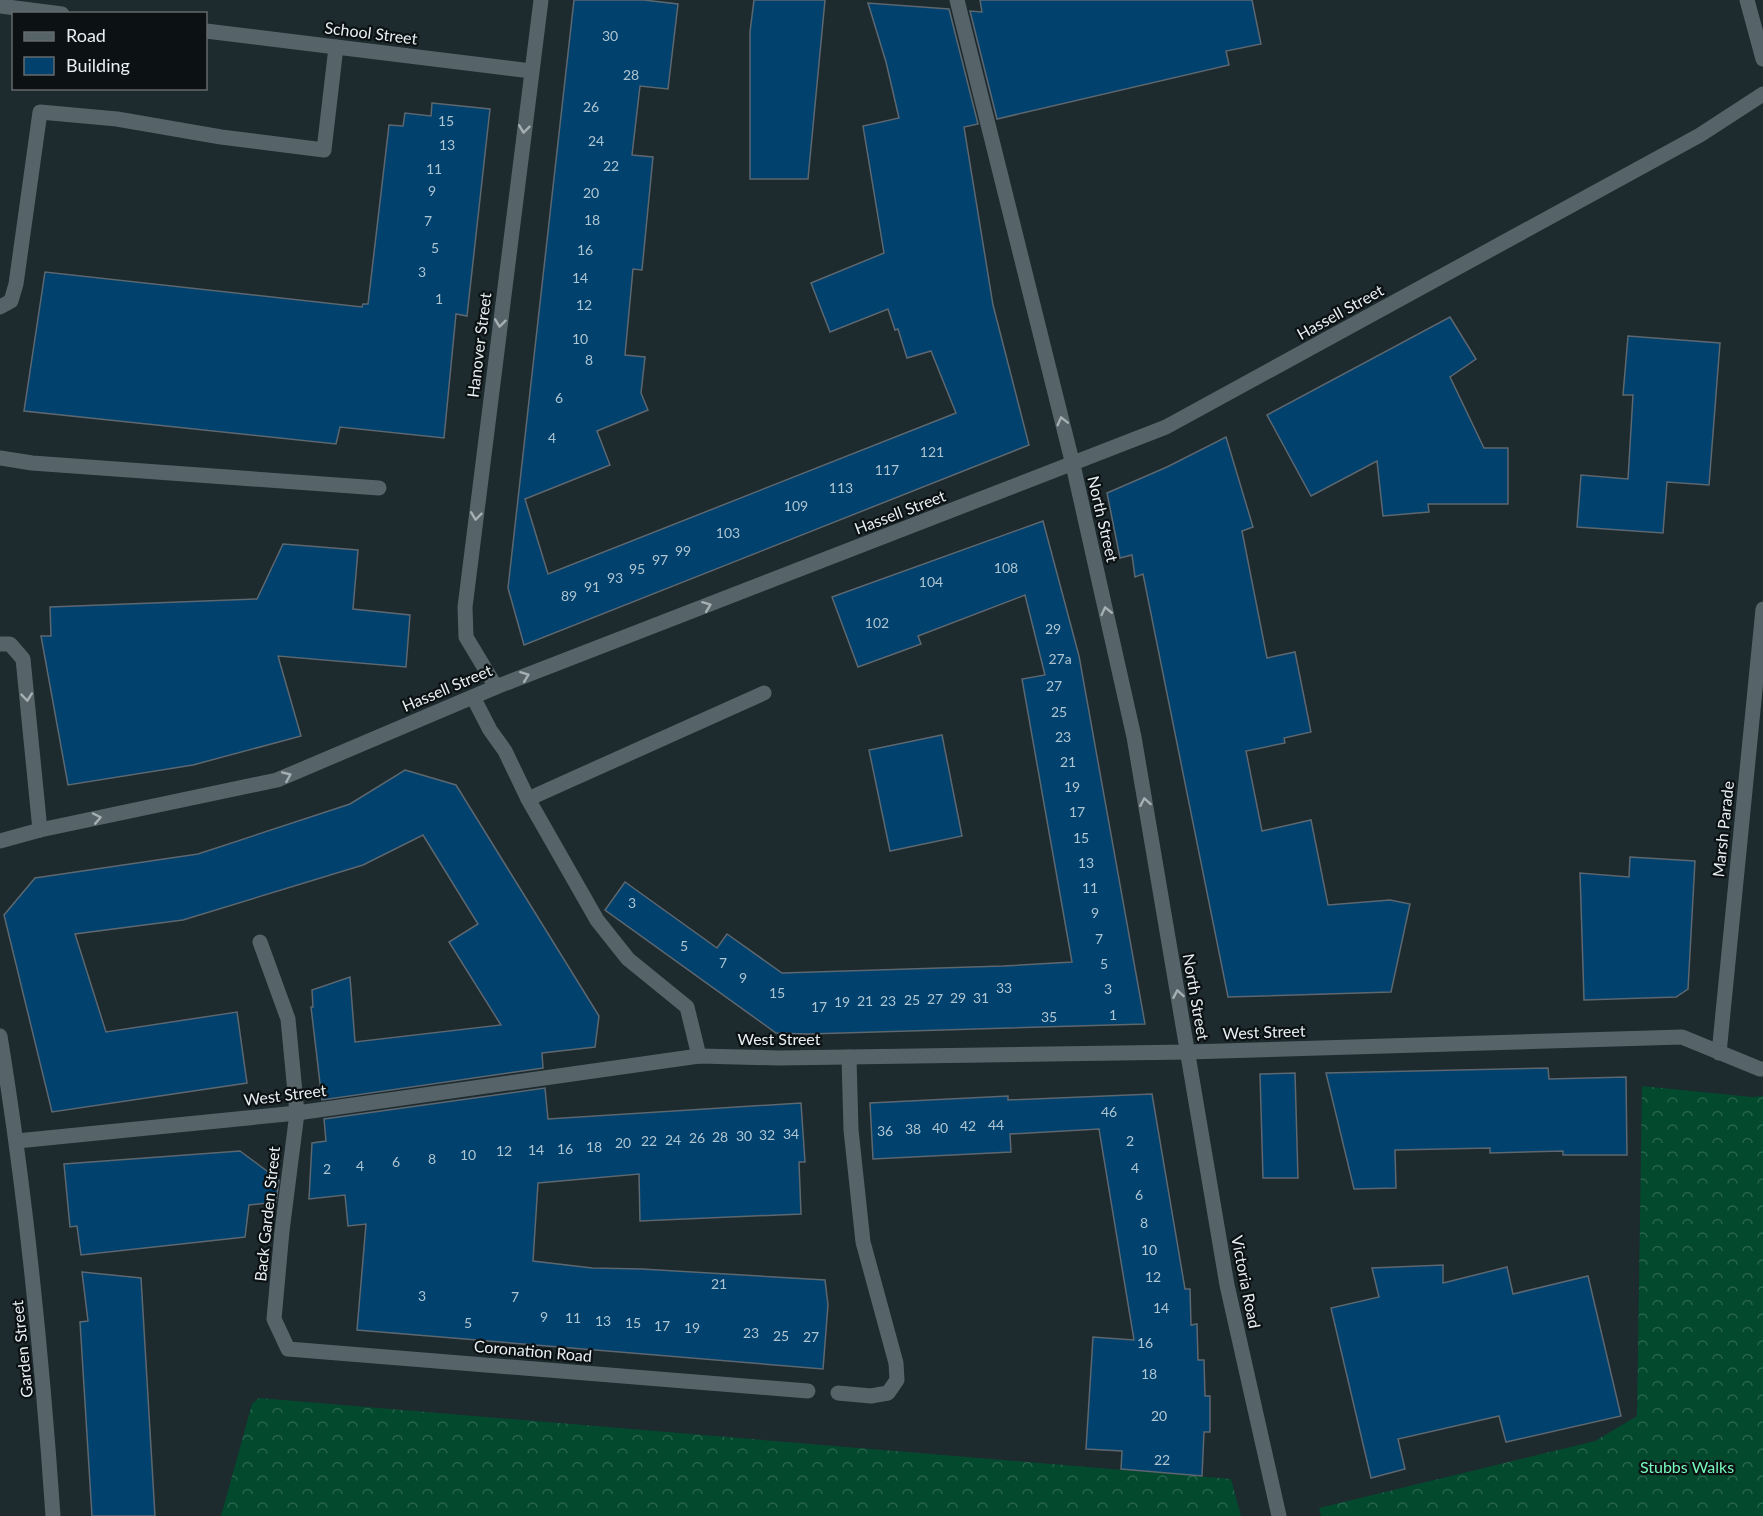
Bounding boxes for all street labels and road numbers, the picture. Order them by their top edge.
street label: School Street [324,17,419,48]
street label: Hassell Street [1293,280,1387,343]
street label: Hanover Street [463,291,494,399]
street label: North Street [1084,474,1123,564]
street label: Hassell Street [852,485,948,538]
street label: Hassell Street [399,660,495,715]
street label: Marsh Parade [1708,780,1737,878]
street label: North Street [1180,952,1214,1042]
street label: West Street [1222,1021,1306,1042]
street label: West Street [738,1029,821,1048]
street label: West Street [243,1080,328,1109]
street label: Back Garden Street [250,1145,283,1282]
street label: Victoria Road [1228,1234,1265,1330]
street label: Garden Street [7,1299,36,1399]
street label: Coronation Road [473,1336,593,1365]

